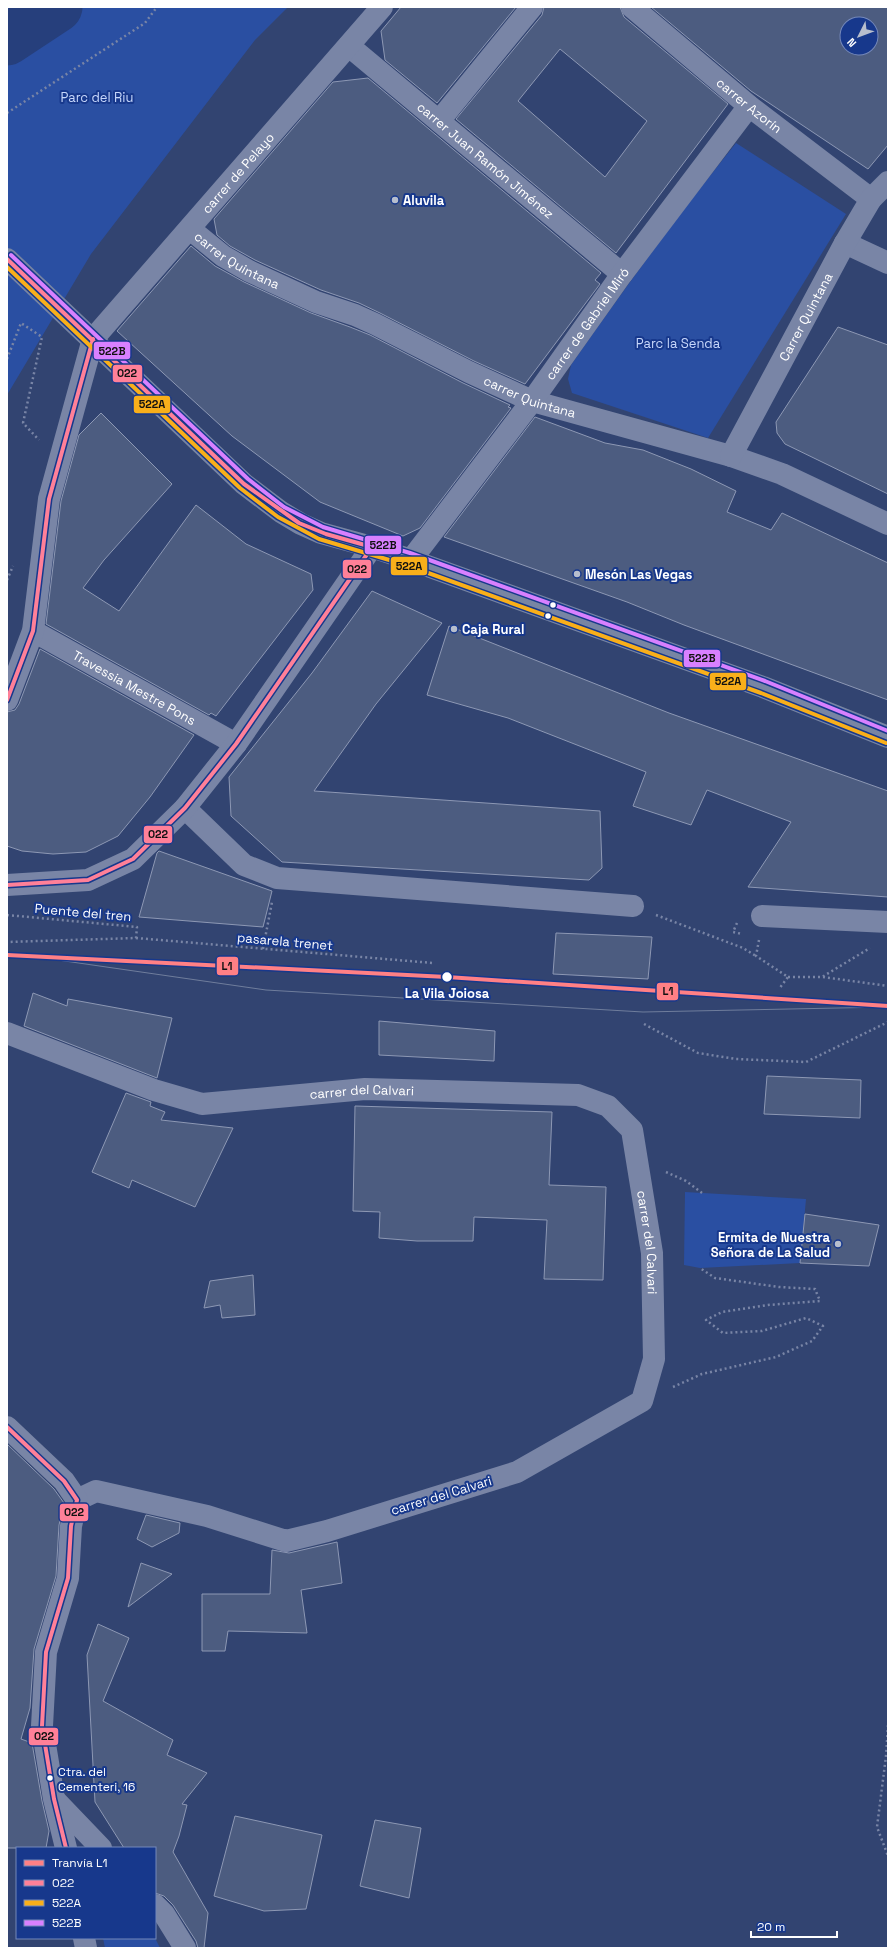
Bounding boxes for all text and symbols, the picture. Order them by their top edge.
north arrow [839,16,879,56]
text: N [844,35,859,50]
street label: carrer Azorín [713,74,785,137]
park label: Parc del Riu [61,89,133,106]
street label: carrer Juan Ramón Jiménez [413,98,557,223]
street label: carrer de Pelayo [198,129,278,217]
place label: Aluvila [403,192,445,209]
marker: Aluvila [390,195,400,205]
street label: carrer Quintana [191,228,283,293]
street label: carrer de Gabriel Miró [542,264,633,383]
street label: Carrer Quintana [775,269,837,364]
park label: Parc la Senda [636,335,721,352]
line badge: 522B [93,341,131,360]
text: 522B [99,344,125,358]
line badge: 022 [112,364,143,383]
text: 022 [117,366,138,380]
street label: carrer Quintana [481,372,578,422]
line badge: 522A [133,395,171,414]
text: 522A [139,397,165,411]
line badge: 522B [364,535,402,555]
text: 522B [370,538,396,552]
line badge: 522A [390,556,428,576]
line badge: 022 [342,559,372,579]
text: 522A [396,559,422,573]
text: 022 [347,562,368,576]
place label: Mesón Las Vegas [585,566,692,583]
marker: Mesón Las Vegas [572,569,582,579]
unlabelled marker [548,600,558,610]
unlabelled marker [543,611,553,621]
place label: Caja Rural [462,621,524,638]
marker: Caja Rural [449,624,459,634]
street label: Travessia Mestre Pons [69,647,199,729]
line badge: 522B [683,649,721,668]
text: 522B [689,651,715,665]
line badge: 522A [709,672,747,691]
text: 522A [715,674,741,688]
line badge: 022 [143,825,173,844]
text: 022 [148,827,169,841]
street label: Puente del tren [34,900,132,925]
street label: pasarela trenet [236,929,334,954]
line badge: L1 [216,956,239,976]
text: L1 [222,959,232,973]
marker: La Vila Joiosa [440,970,454,984]
line badge: L1 [656,982,679,1001]
text: L1 [663,984,673,998]
place label: La Vila Joiosa [405,985,490,1002]
street label: carrer del Calvari [309,1081,414,1103]
street label: carrer del Calvari [633,1189,661,1295]
place label: Ermita de Nuestra Señora de La Salud [711,1229,830,1261]
marker: Ermita de Nuestra Señora de La Salud [833,1239,843,1249]
street label: carrer del Calvari [389,1472,494,1519]
line badge: 022 [59,1503,89,1522]
text: 022 [64,1505,85,1519]
line badge: 022 [28,1727,59,1746]
text: 022 [34,1729,55,1743]
place label: Ctra. del Cementeri, 16 [58,1764,135,1795]
marker: Ctra. del Cementeri, 16 [45,1773,55,1783]
legend [16,1847,156,1939]
text: Tranvía L1 [52,1855,108,1871]
text: 022 [52,1875,74,1891]
text: 522A [52,1895,82,1911]
scale bar [751,1913,837,1939]
text: 522B [52,1915,82,1931]
text: 20 m [757,1919,785,1935]

